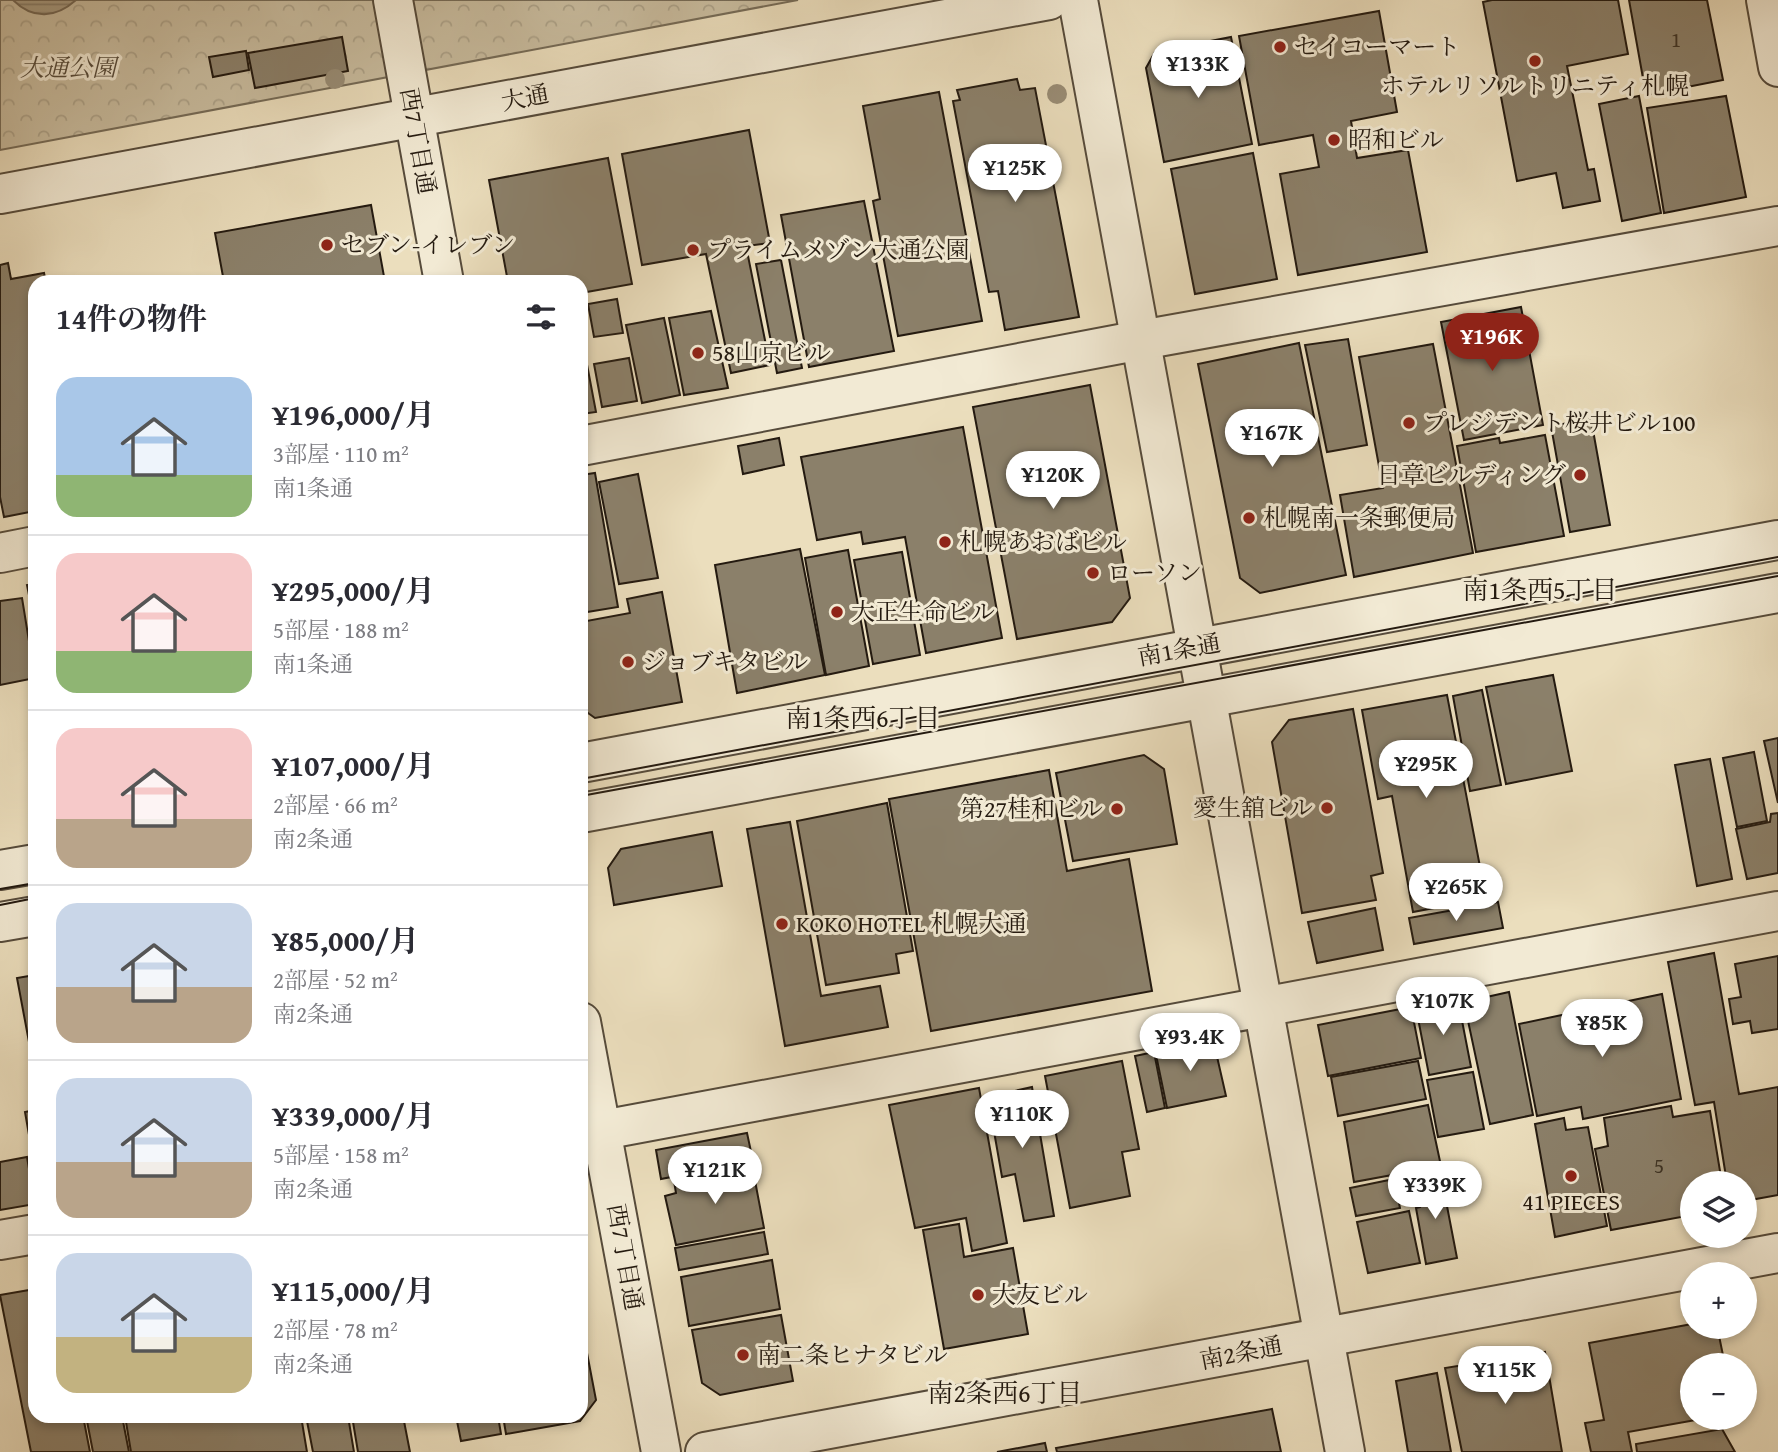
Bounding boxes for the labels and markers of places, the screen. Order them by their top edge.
place label: セイコーマート [1294,29,1460,64]
marker: セイコーマート [1272,39,1288,55]
pin: ¥133K [1149,41,1247,100]
marker: ホテルリソルトリニティ札幌 [1527,53,1543,69]
place label: ホテルリソルトリニティ札幌 [1381,68,1689,103]
place label: 昭和ビル [1348,122,1444,157]
marker: 昭和ビル [1326,132,1342,148]
pin: ¥125K [966,144,1064,204]
place label: セブン-イレブン [341,227,515,262]
place label: プライムメゾン大通公園 [707,232,970,267]
marker: セブン-イレブン [319,237,335,253]
marker: プライムメゾン大通公園 [685,242,701,258]
pin: ¥196K [1443,314,1541,373]
place label: 58山京ビル [712,335,831,370]
marker: 58山京ビル [690,345,706,361]
place label: プレジデント桜井ビル100 [1423,405,1696,440]
pin: ¥167K [1223,410,1321,469]
marker: プレジデント桜井ビル100 [1401,415,1417,431]
pin: ¥120K [1004,452,1102,511]
place label: 日章ビルディング [1376,457,1566,492]
marker: 日章ビルディング [1572,467,1588,483]
place label: 札幌南一条郵便局 [1263,500,1455,535]
marker: 札幌南一条郵便局 [1241,510,1257,526]
place label: 札幌あおばビル [959,524,1127,559]
marker: 札幌あおばビル [937,534,953,550]
place label: ローソン [1107,555,1202,590]
marker: ローソン [1085,565,1101,581]
place label: 大正生命ビル [851,594,995,629]
marker: 大正生命ビル [829,604,845,620]
place label: ジョブキタビル [642,644,808,679]
marker: ジョブキタビル [620,654,636,670]
pin: ¥295K [1377,740,1475,800]
place label: 愛生舘ビル [1193,790,1313,825]
place label: 第27桂和ビル [960,791,1103,826]
marker: 愛生舘ビル [1319,800,1335,816]
marker: 第27桂和ビル [1109,801,1125,817]
pin: ¥265K [1407,864,1505,923]
place label: KOKO HOTEL 札幌大通 [796,906,1027,941]
marker: KOKO HOTEL 札幌大通 [774,916,790,932]
pin: ¥107K [1394,978,1492,1037]
pin: ¥85K [1561,1000,1643,1059]
pin: ¥93.4K [1133,1014,1247,1073]
pin: ¥110K [973,1090,1071,1150]
pin: ¥121K [666,1146,764,1206]
pin: ¥339K [1386,1162,1484,1221]
marker: 41 PIECES [1563,1168,1579,1184]
place label: 41 PIECES [1522,1184,1620,1219]
place label: 大友ビル [992,1277,1088,1312]
marker: 大友ビル [970,1287,986,1303]
place label: 南二条ヒナタビル [757,1337,948,1372]
pin: ¥115K [1456,1346,1554,1406]
marker: 南二条ヒナタビル [735,1347,751,1363]

